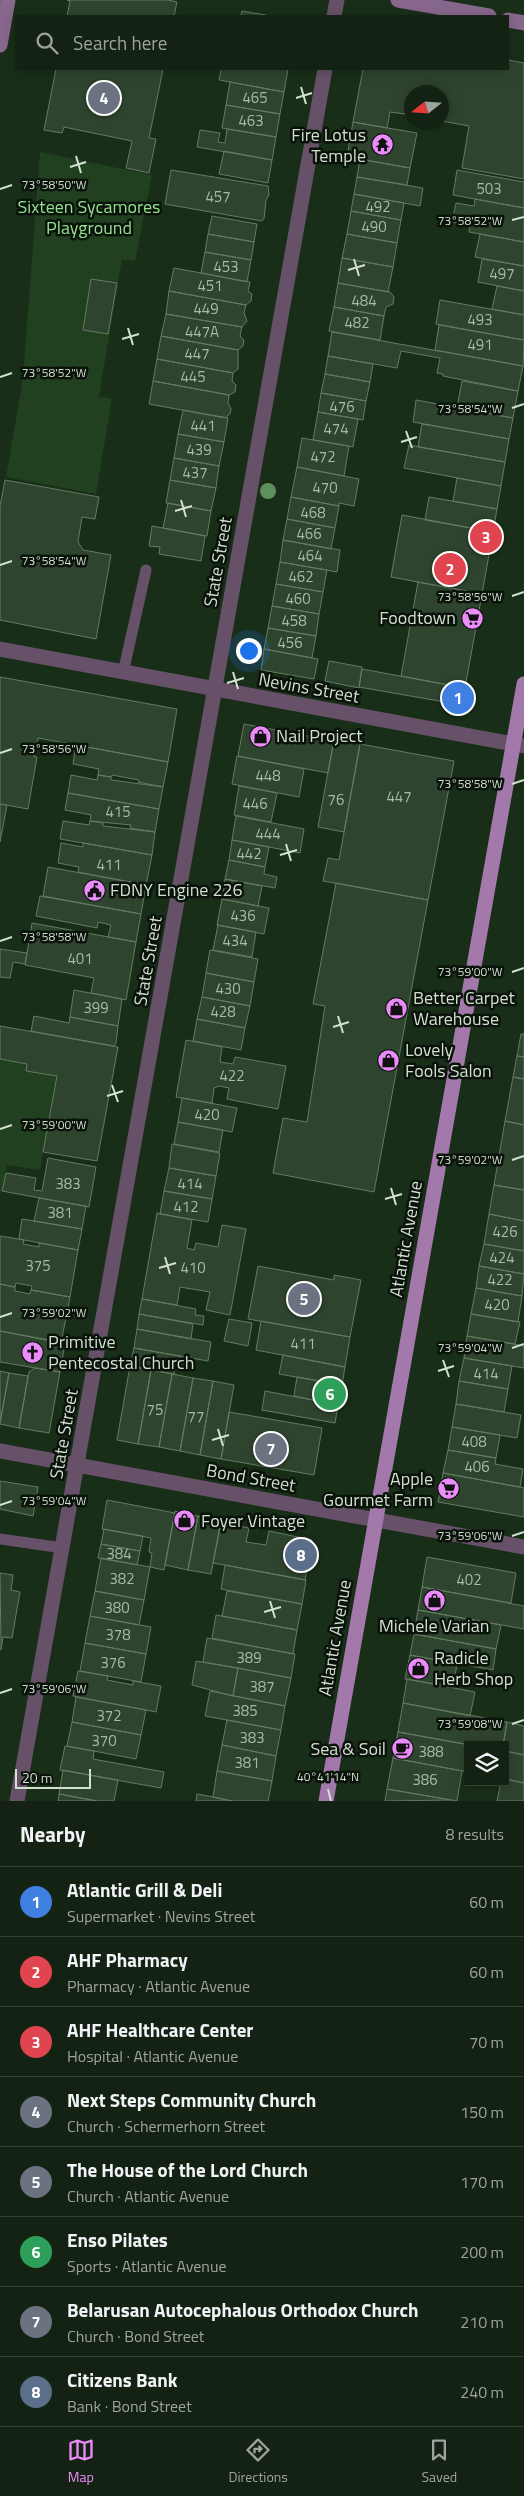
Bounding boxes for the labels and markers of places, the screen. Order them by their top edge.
pin: 4 [88,79,120,117]
place label: Fire Lotus Temple [291,121,366,169]
temple icon: Fire Lotus Temple [370,133,394,157]
pin: 3 [470,518,502,556]
pin: 2 [434,550,466,588]
place label: Foodtown [379,604,456,631]
supermarket icon: Foodtown [460,606,484,630]
pin: 1 [442,679,474,717]
place label: Nail Project [276,722,363,749]
shop icon: Nail Project [248,724,272,748]
place label: FDNY Engine 226 [110,876,243,903]
public building icon: FDNY Engine 226 [82,878,106,902]
place label: Better Carpet Warehouse [413,984,516,1032]
shop icon: Better Carpet Warehouse [385,996,409,1020]
place label: Lovely Fools Salon [405,1036,492,1084]
shop icon: Lovely Fools Salon [377,1048,401,1072]
pin: 5 [288,1280,320,1318]
place label: Primitive Pentecostal Church [48,1328,194,1376]
church icon: Primitive Pentecostal Church [20,1340,44,1364]
pin: 6 [314,1375,346,1413]
pin: 7 [255,1430,287,1468]
place label: Apple Gourmet Farm [323,1465,433,1513]
supermarket icon: Apple Gourmet Farm [437,1477,461,1501]
place label: Foyer Vintage [201,1507,305,1534]
shop icon: Foyer Vintage [173,1509,197,1533]
pin: 8 [285,1536,317,1574]
shop icon: Michele Varian [422,1589,446,1613]
place label: Michele Varian [379,1612,489,1639]
place label: Radicle Herb Shop [434,1644,513,1692]
shop icon: Radicle Herb Shop [406,1656,430,1680]
place label: Sea & Soil [310,1735,386,1762]
cafe icon: Sea & Soil [390,1737,414,1761]

